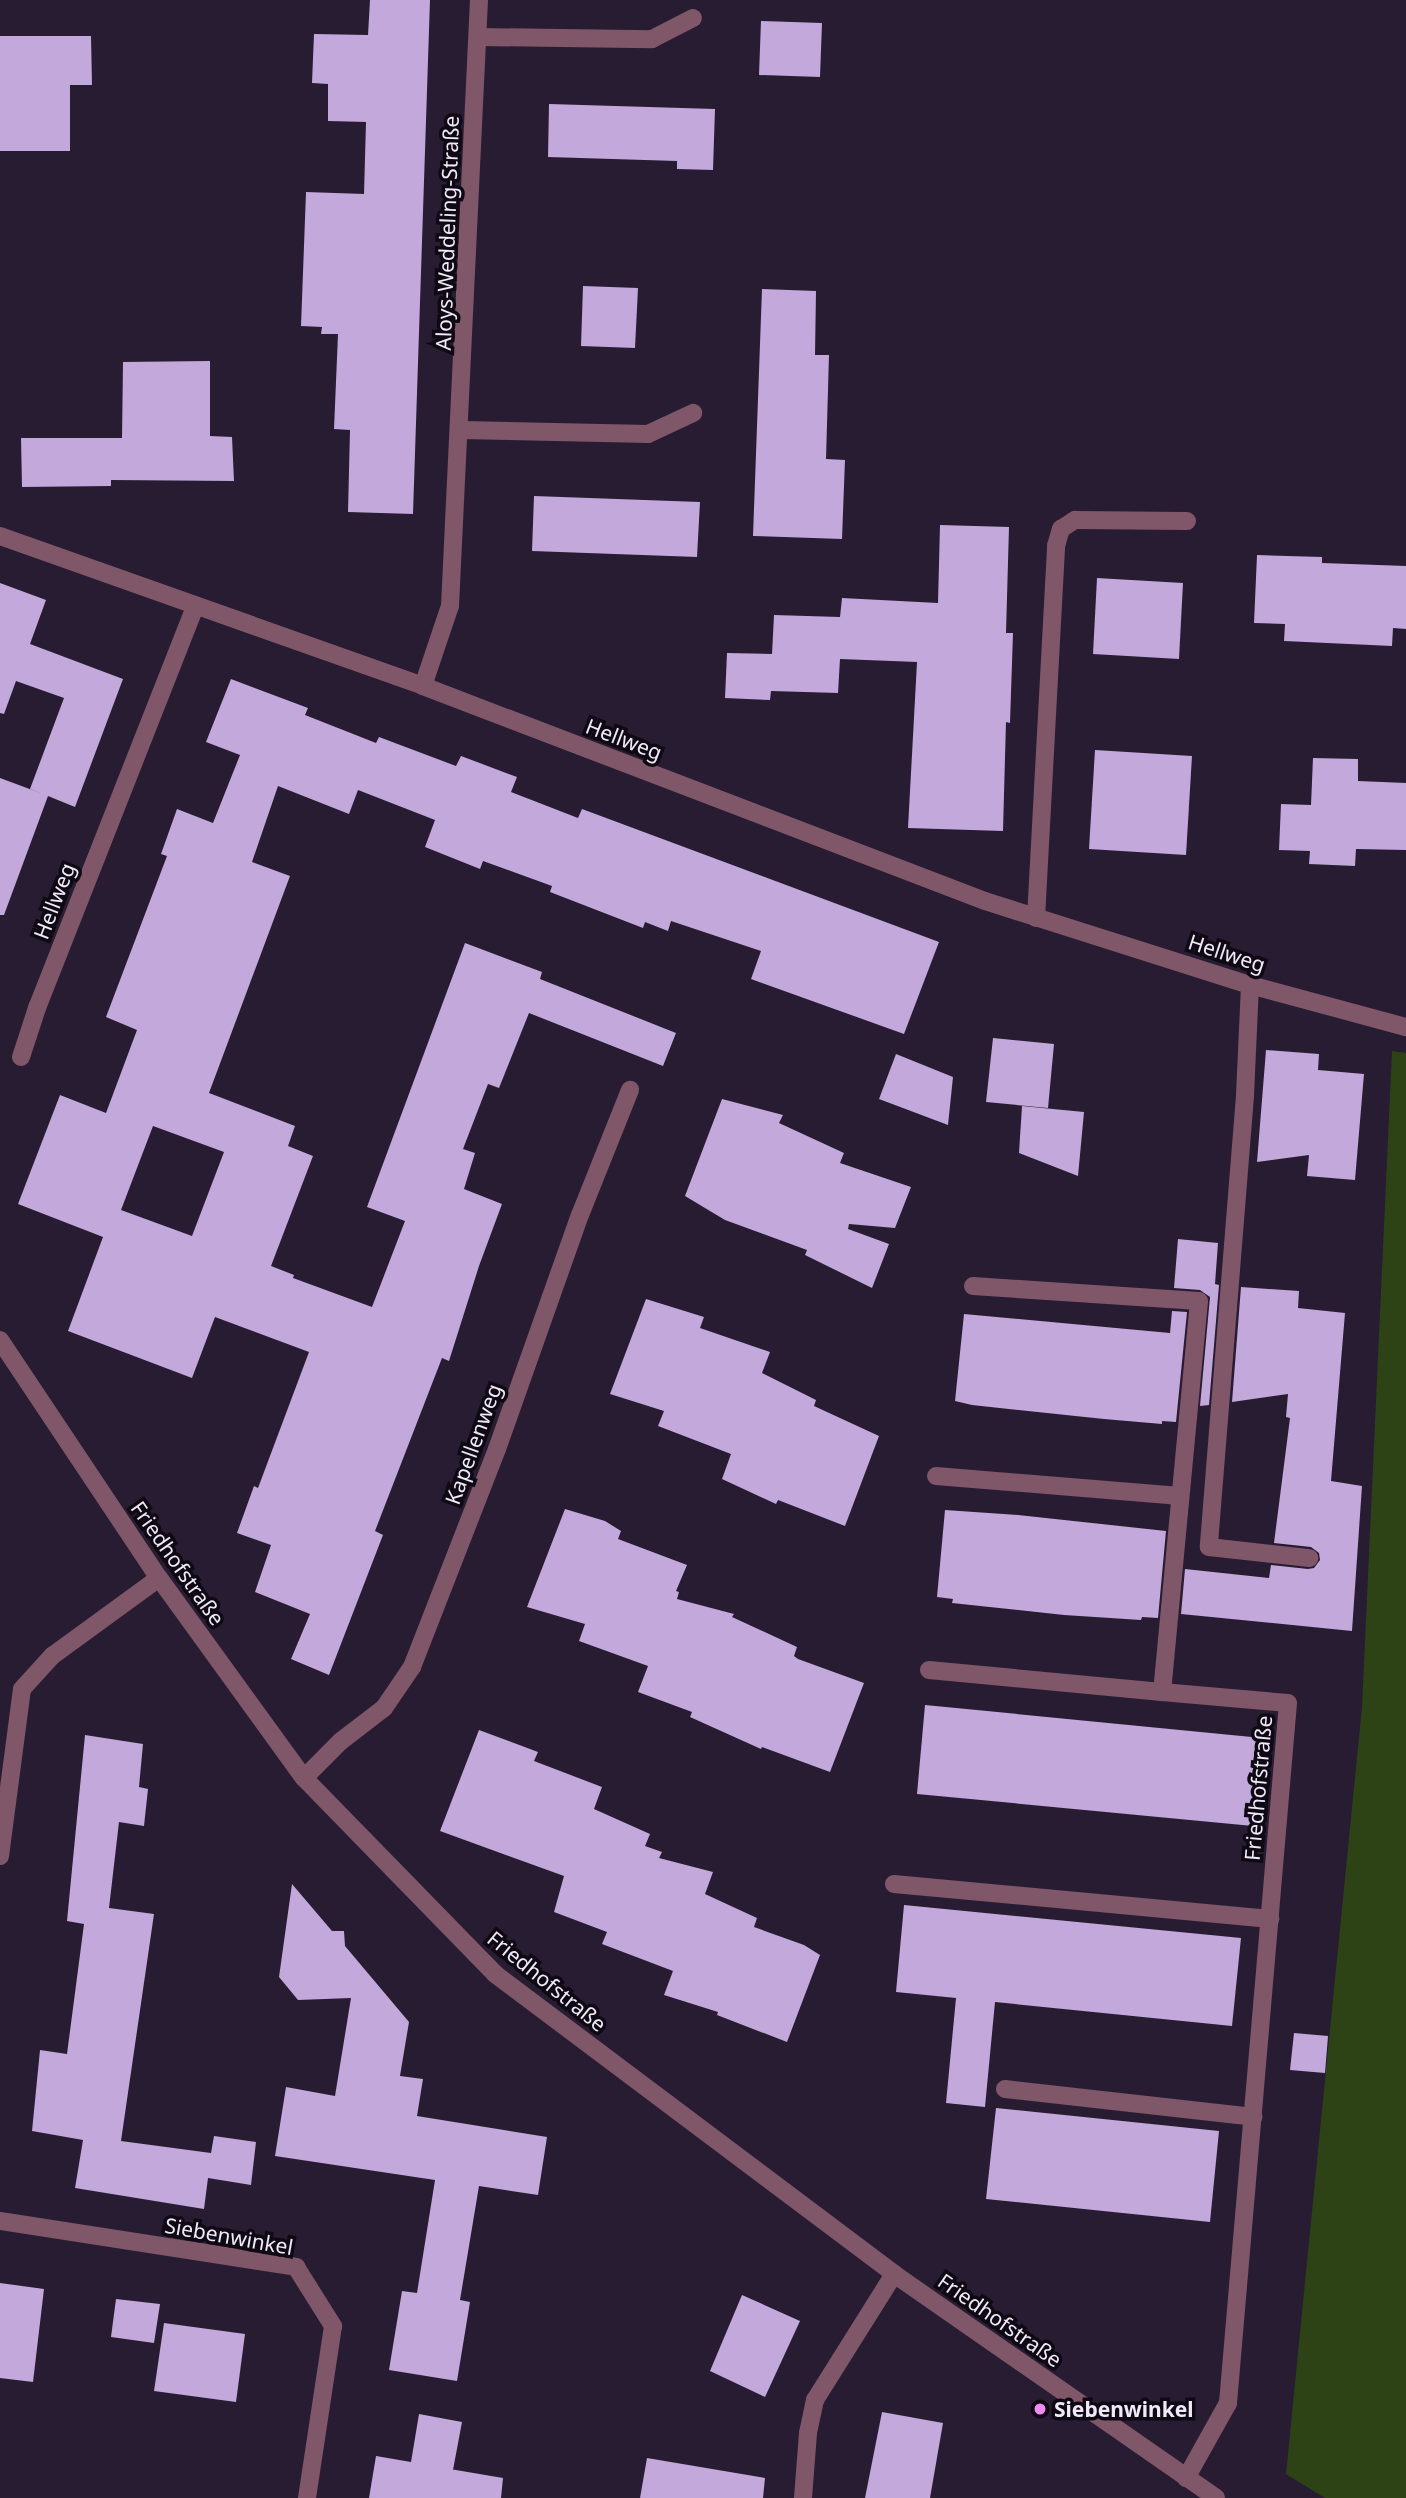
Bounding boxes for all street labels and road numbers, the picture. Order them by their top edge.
street label: Aloys-Weddeling-Straße [430,115,464,351]
street label: Hellweg [582,713,666,765]
street label: Hellweg [28,859,80,943]
street label: Hellweg [1185,929,1269,977]
street label: Kapellenweg [440,1380,506,1508]
street label: Friedhofstraße [126,1496,230,1630]
street label: Friedhofstraße [1239,1714,1277,1862]
street label: Friedhofstraße [483,1925,611,2037]
street label: Siebenwinkel [163,2212,295,2260]
street label: Friedhofstraße [933,2268,1067,2372]

